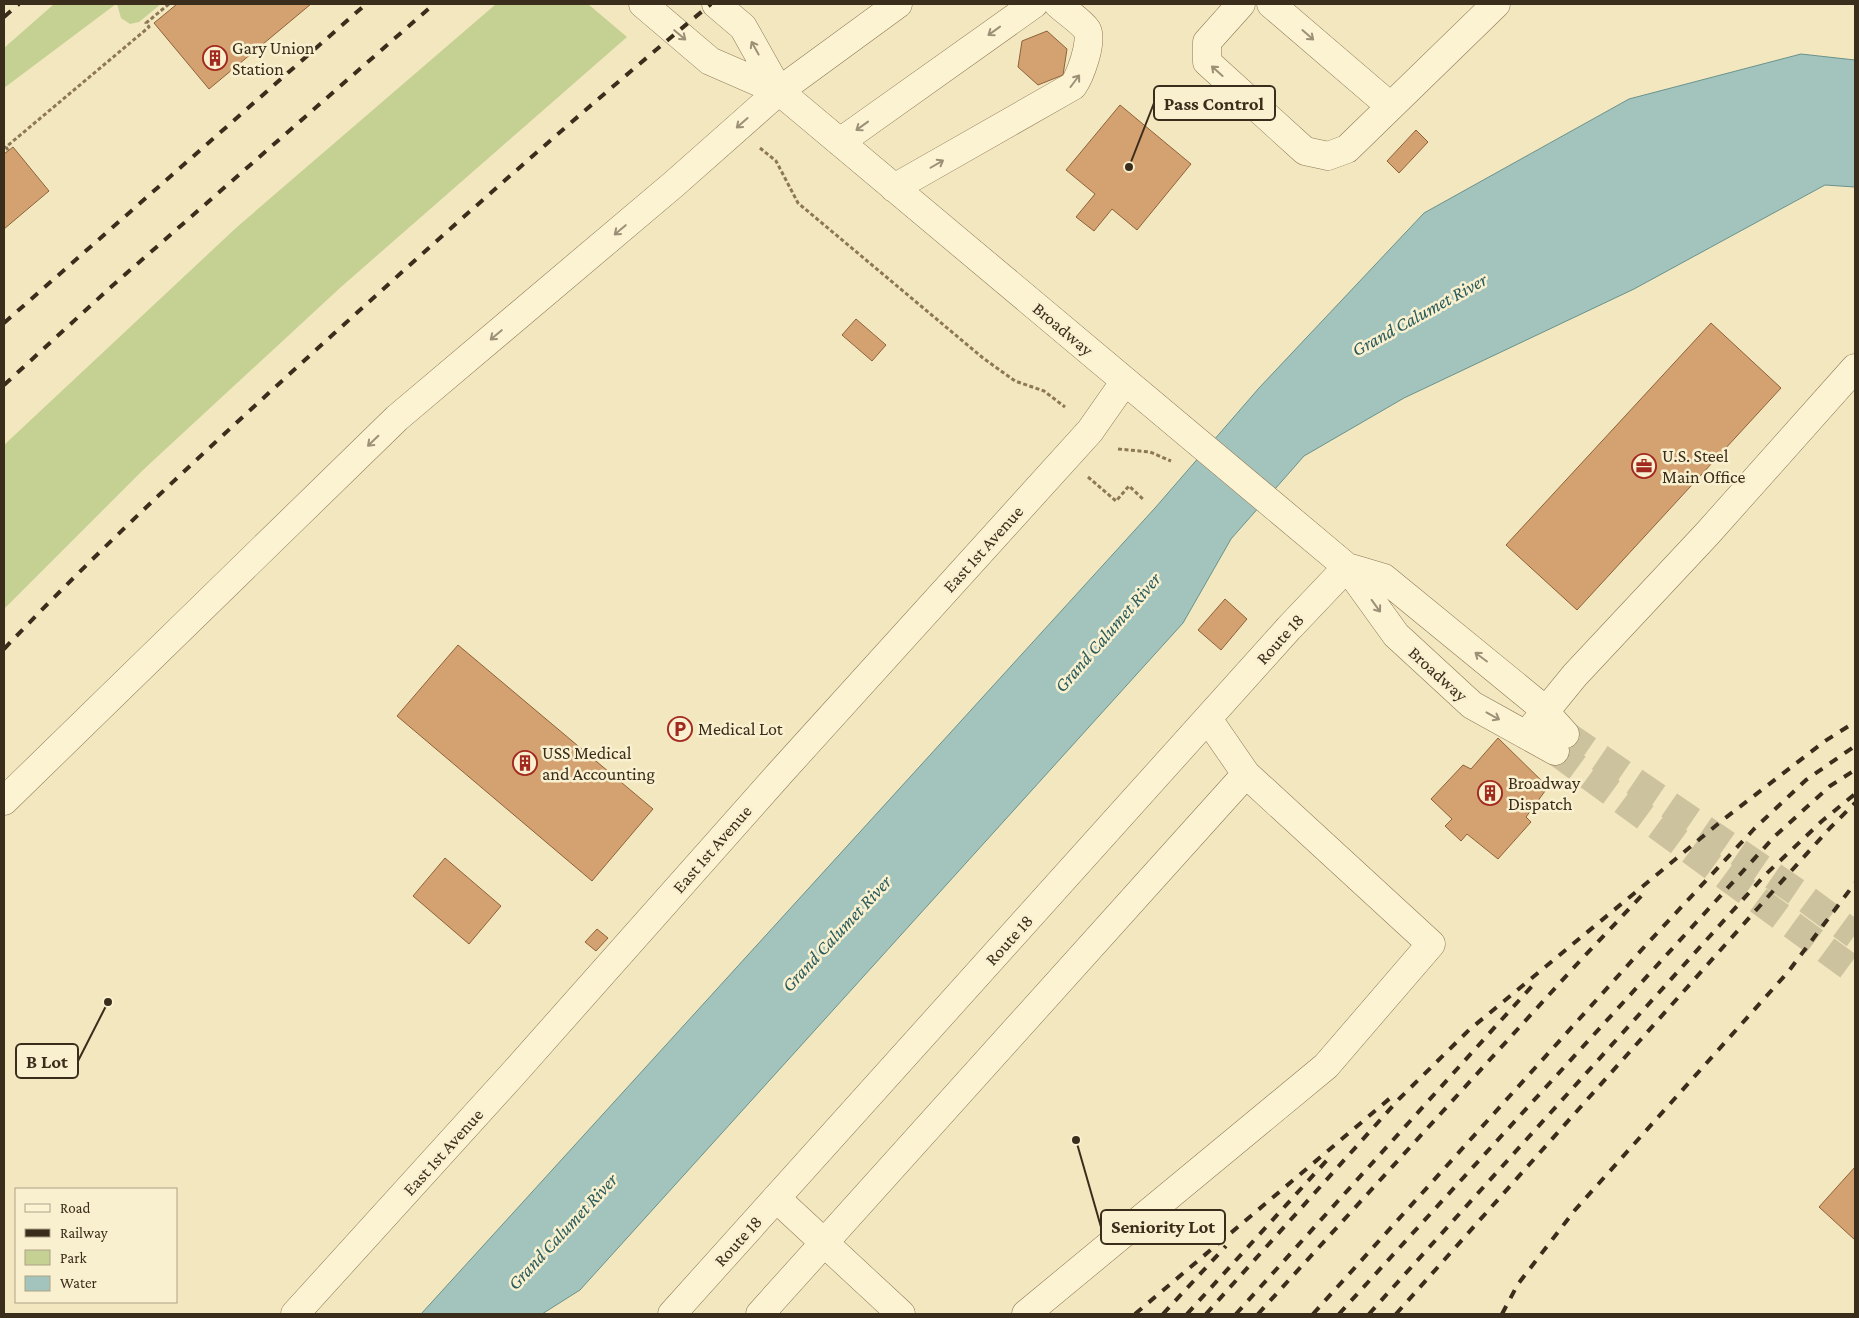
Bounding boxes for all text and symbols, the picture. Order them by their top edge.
one-way arrow [987,26,1001,36]
one-way arrow [673,30,686,41]
one-way arrow [1301,30,1314,41]
place label: Gary Union Station [232,38,315,79]
one-way arrow [750,41,760,56]
building icon: Gary Union Station [202,45,228,71]
one-way arrow [1211,65,1224,77]
one-way arrow [1070,74,1080,88]
callout: Pass Control [1154,86,1275,120]
text: Pass Control [1164,93,1265,114]
one-way arrow [736,118,749,129]
one-way arrow [855,121,869,131]
one-way arrow [929,158,943,168]
one-way arrow [614,225,627,236]
water label: Grand Calumet River [1348,268,1492,360]
street label: Broadway [1029,298,1098,360]
one-way arrow [489,329,502,341]
one-way arrow [366,435,379,447]
place label: U.S. Steel Main Office [1662,446,1745,487]
office icon: U.S. Steel Main Office [1631,453,1657,479]
street label: East 1st Avenue [939,501,1027,597]
water label: Grand Calumet River [1050,567,1166,696]
one-way arrow [1371,599,1381,613]
street label: Route 18 [1252,610,1308,668]
street label: Broadway [1404,642,1472,706]
one-way arrow [1475,651,1488,662]
one-way arrow [1486,712,1500,722]
parking icon: Medical Lot [667,716,693,742]
place label: Medical Lot [698,719,784,739]
place label: USS Medical and Accounting [542,743,655,784]
building icon: USS Medical and Accounting [512,750,538,776]
place label: Broadway Dispatch [1508,773,1581,814]
building icon: Broadway Dispatch [1477,780,1503,806]
street label: East 1st Avenue [668,801,756,897]
water label: Grand Calumet River [777,870,896,996]
street label: Route 18 [981,911,1037,969]
callout: B Lot [16,1044,78,1078]
text: B Lot [26,1051,68,1072]
street label: East 1st Avenue [399,1104,487,1200]
water label: Grand Calumet River [503,1168,622,1294]
legend [15,1188,178,1303]
text: Road [60,1200,91,1216]
callout: Seniority Lot [1101,1210,1225,1244]
street label: Route 18 [710,1212,766,1270]
text: Seniority Lot [1111,1216,1215,1237]
text: Railway [60,1225,108,1242]
text: Park [60,1250,87,1266]
text: Water [60,1275,97,1291]

